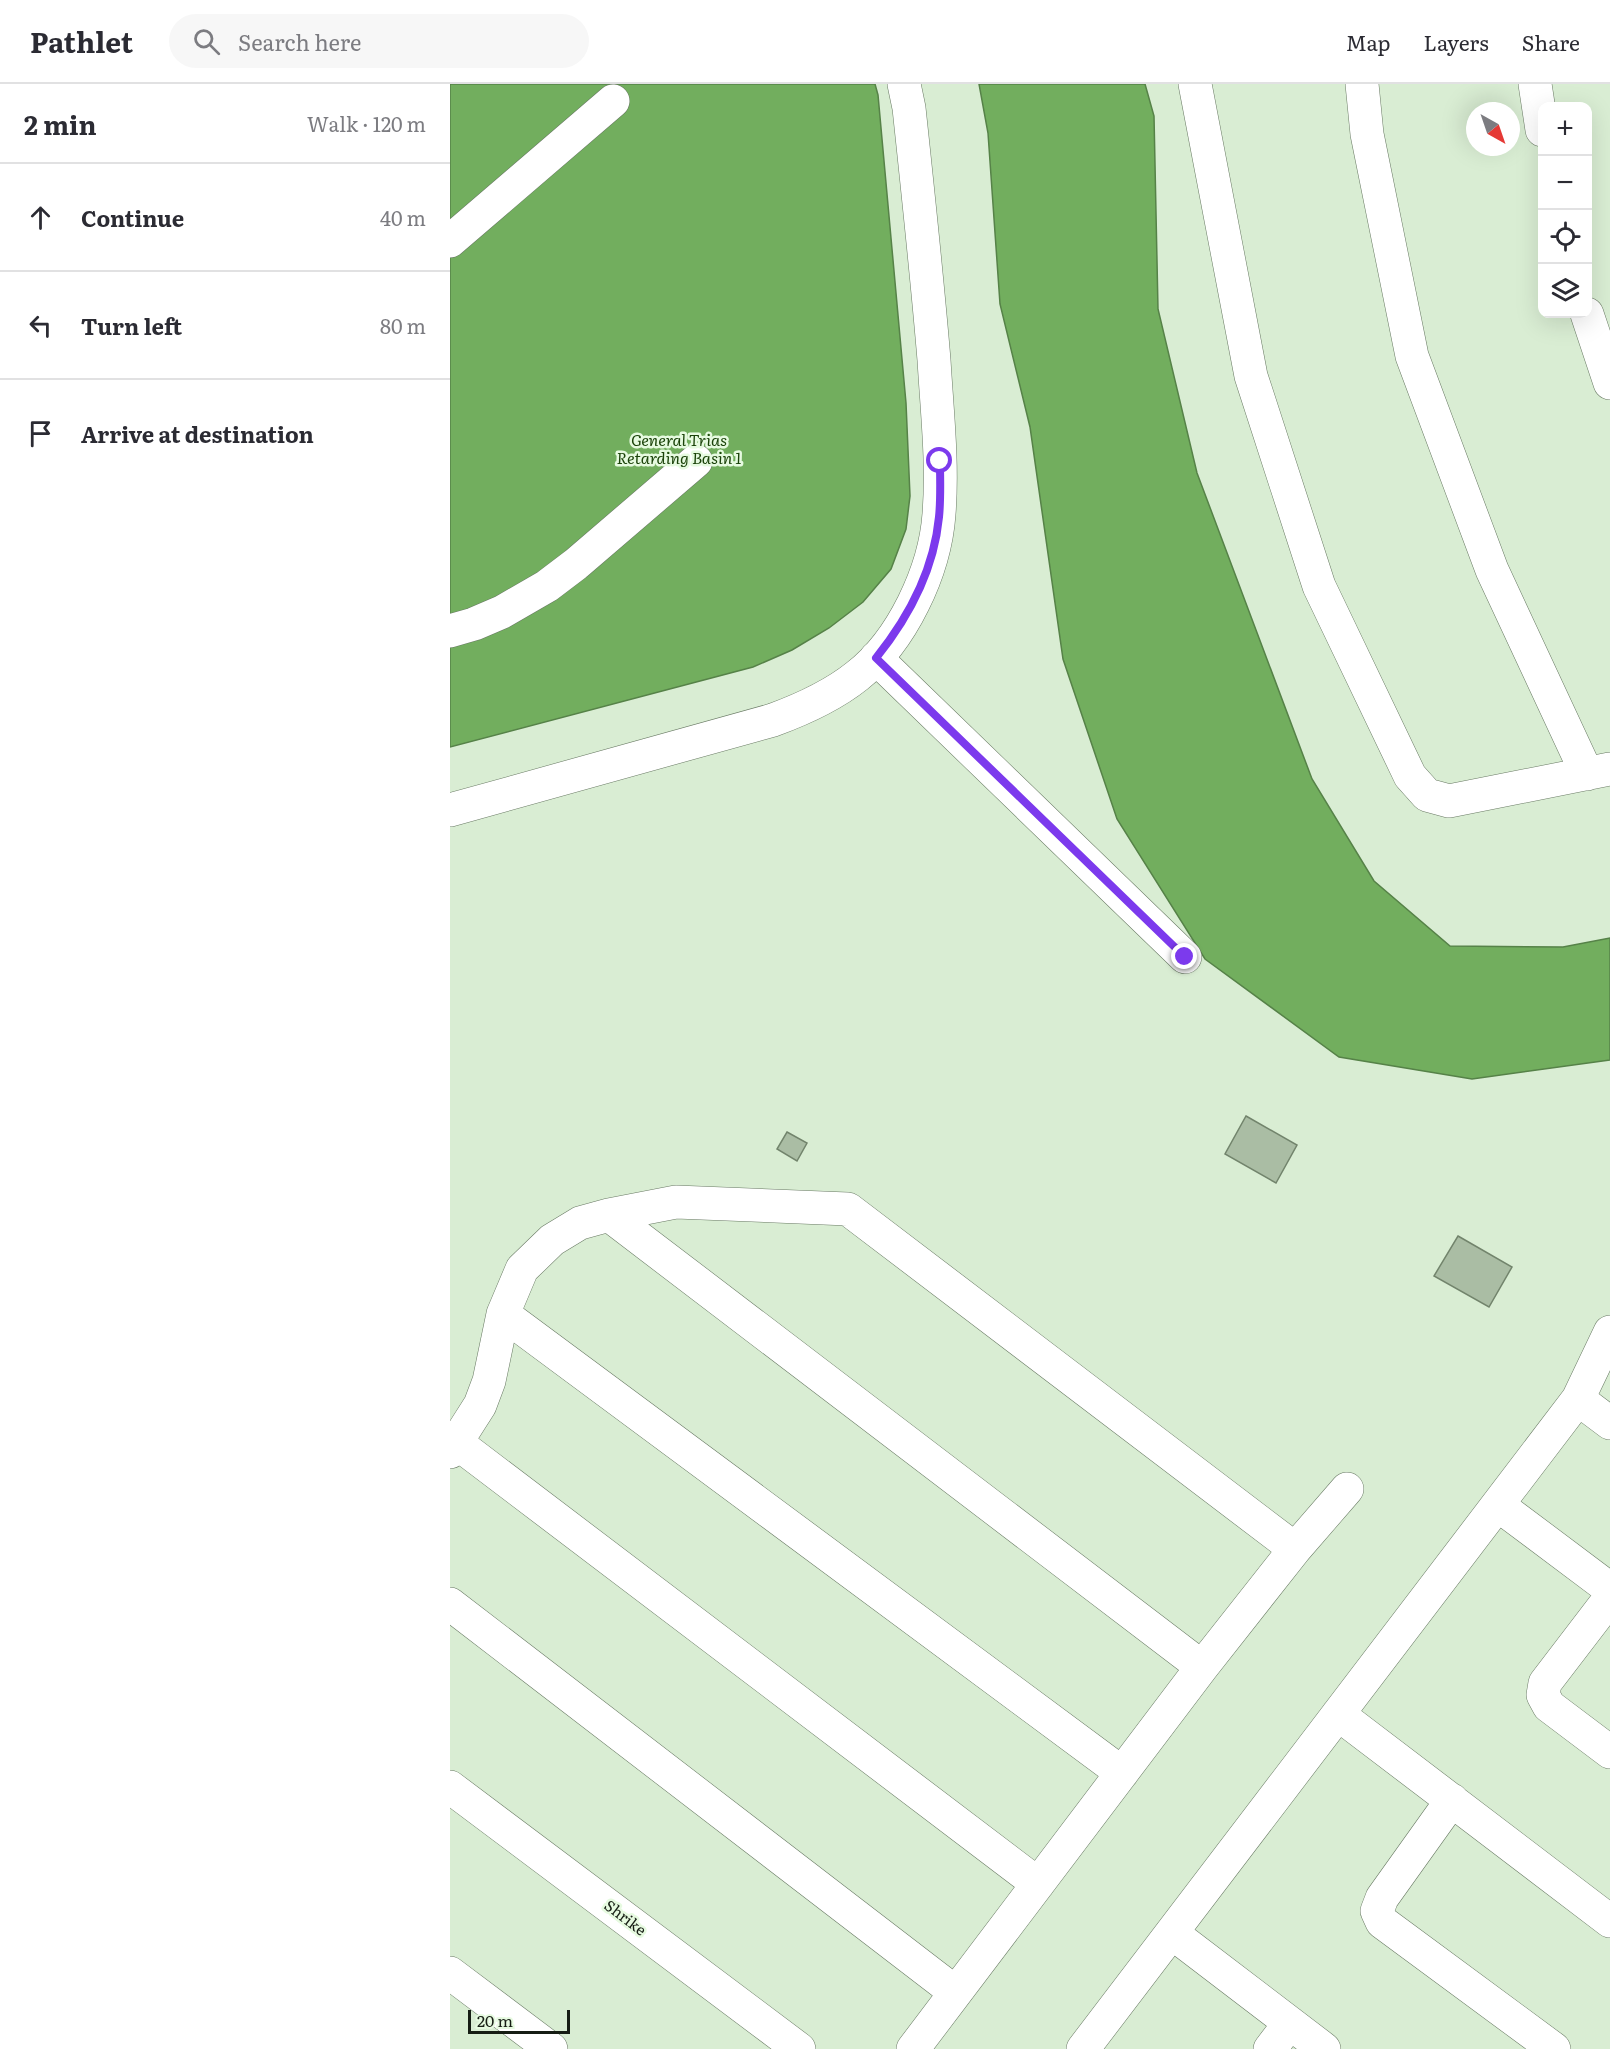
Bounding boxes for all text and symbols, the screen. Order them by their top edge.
search box [169,14,589,68]
text: Pathlet [30,20,133,62]
icon: search [190,25,223,58]
text: Search here [238,25,361,58]
text: Map [1346,26,1391,57]
text: Layers [1424,26,1489,57]
text: Share [1522,26,1580,57]
north arrow [1466,102,1520,156]
map controls [1538,102,1592,318]
button: + [1538,102,1592,156]
text: 2 min [24,104,97,143]
text: Walk · 120 m [307,108,426,138]
button: − [1538,156,1592,210]
icon: ahead [24,201,57,234]
text: Continue [81,201,184,234]
text: 40 m [380,202,426,232]
button: locate [1538,210,1592,264]
button: layers [1538,264,1592,318]
icon: left [24,309,57,342]
text: Turn left [81,309,182,342]
text: 80 m [380,310,426,340]
icon: arrive [24,417,57,450]
text: Arrive at destination [81,417,314,450]
water label: General Trias Retarding Basin 1 [617,427,741,469]
route start [926,447,952,473]
route end [1171,943,1197,969]
street label: Shrike [600,1893,652,1940]
scale bar [468,2007,570,2034]
text: 20 m [477,2008,513,2032]

